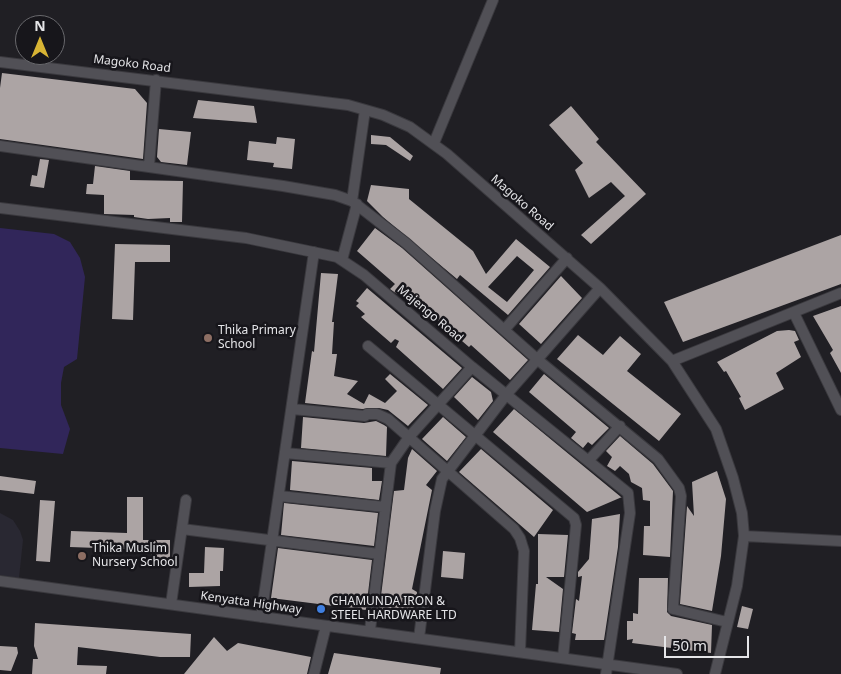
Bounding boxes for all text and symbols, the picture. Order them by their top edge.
north arrow [15,15,65,65]
text: N [34,16,46,35]
street label: Magoko Road [92,52,172,76]
street label: Magoko Road [488,172,556,234]
street label: Majengo Road [394,282,466,346]
place label: Thika Primary School [218,324,296,352]
marker: Thika Primary School [202,332,214,344]
place label: Thika Muslim Nursery School [92,542,178,570]
marker: Thika Muslim Nursery School [76,550,88,562]
street label: Kenyatta Highway [199,589,303,617]
place label: CHAMUNDA IRON & STEEL HARDWARE LTD [331,595,457,623]
marker: CHAMUNDA IRON & STEEL HARDWARE LTD [315,603,327,615]
scale bar [666,626,751,658]
text: 50 m [672,635,707,655]

